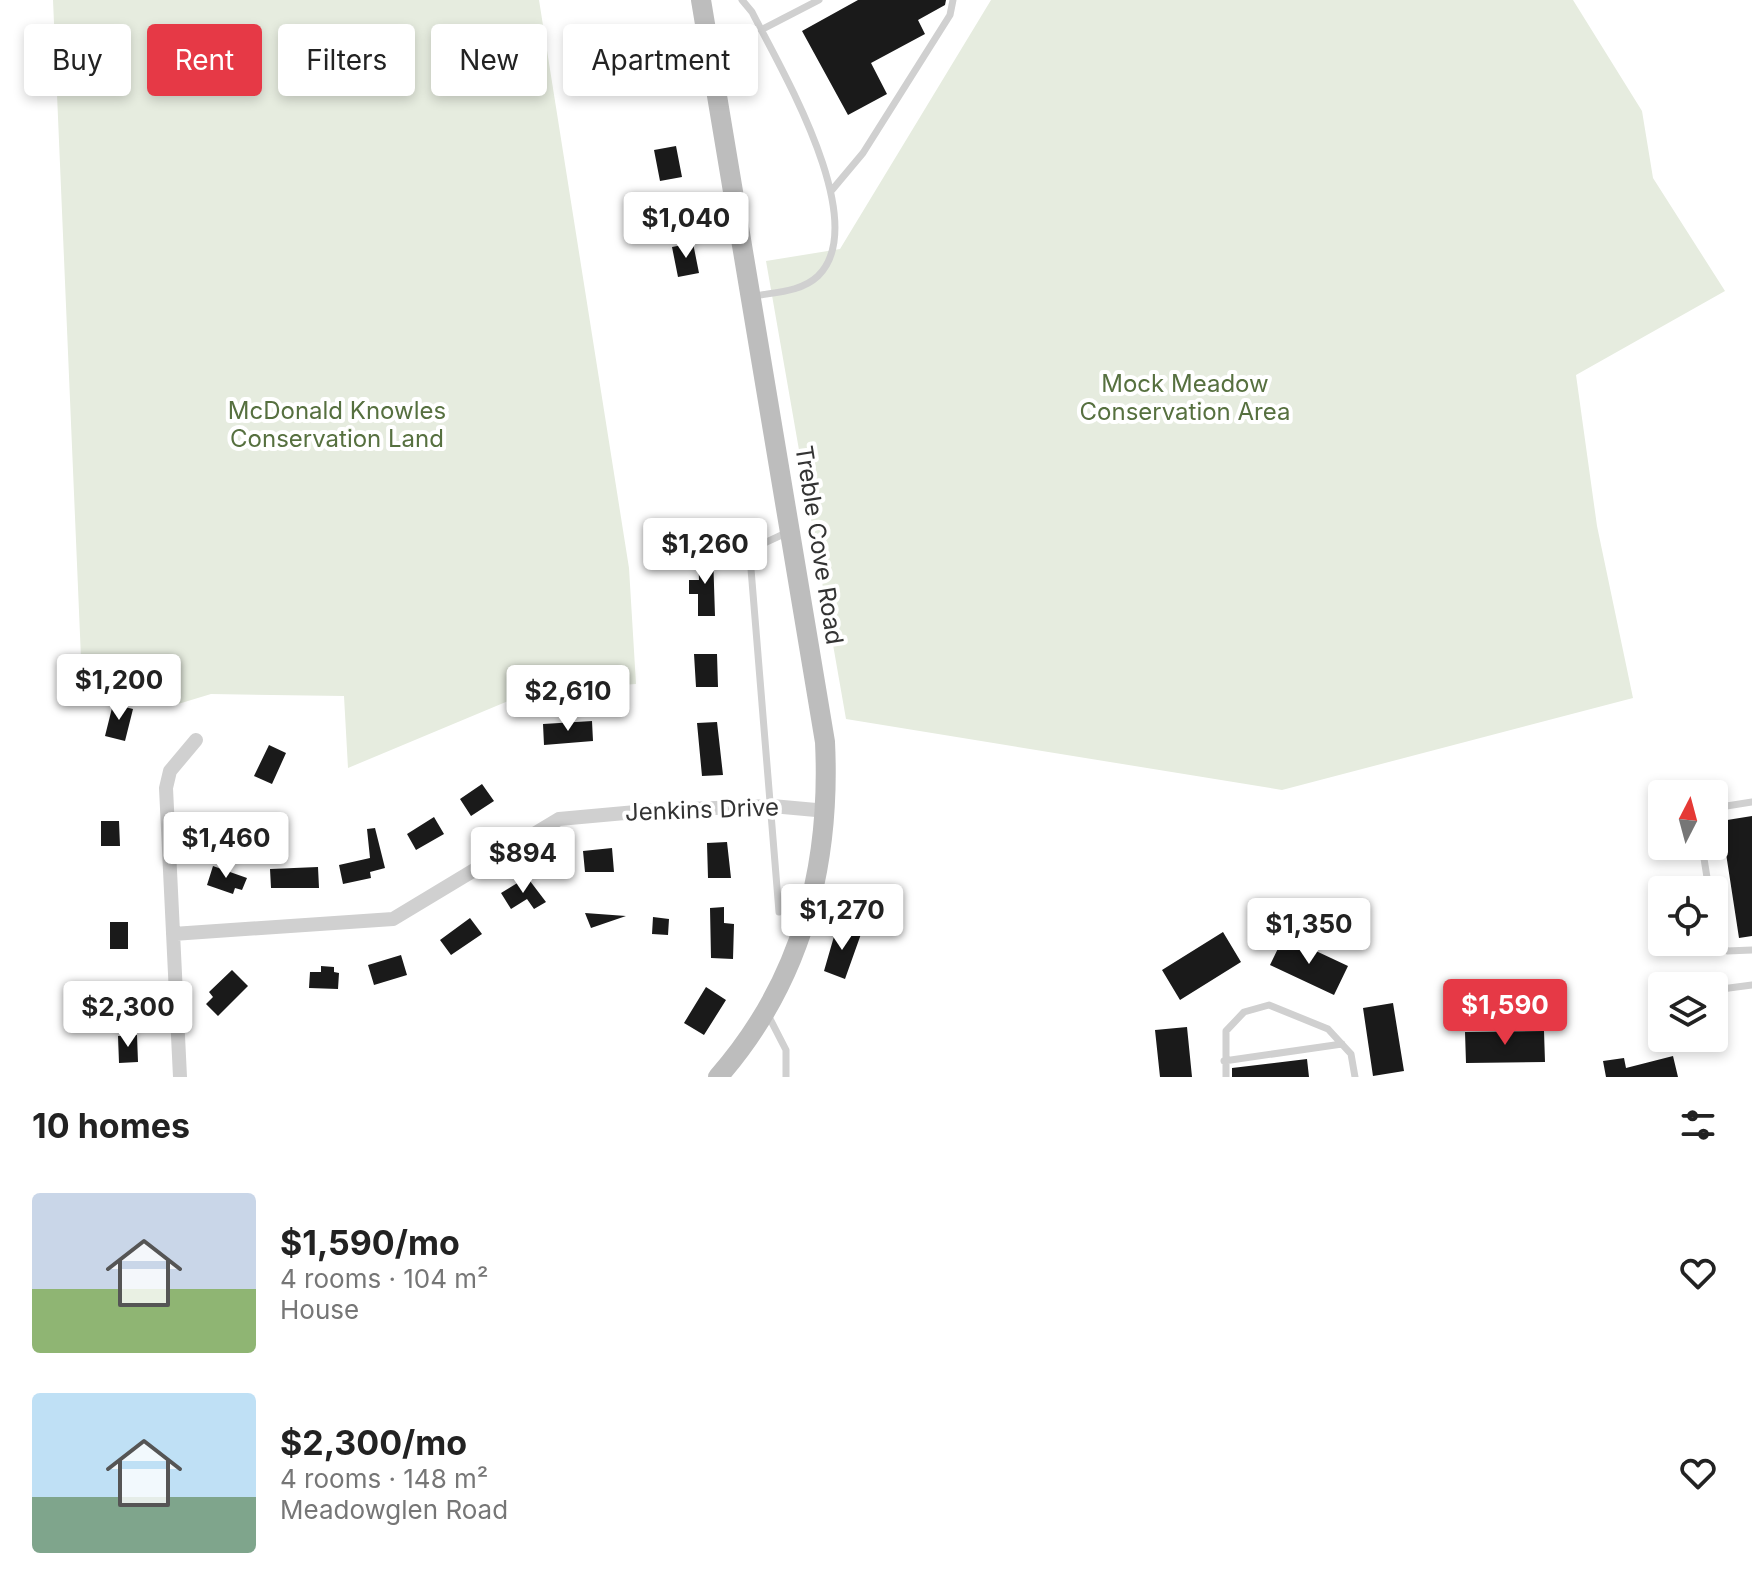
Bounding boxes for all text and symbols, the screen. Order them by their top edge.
chip: Buy [24,24,131,96]
chip: Rent [147,24,262,96]
chip: Filters [278,24,415,96]
chip: New [431,24,547,96]
chip: Apartment [563,24,758,96]
pin: $1,040 [621,192,751,260]
text: $1,040 [642,202,730,233]
park label: Mock Meadow Conservation Area [1080,369,1290,426]
park label: McDonald Knowles Conservation Land [228,396,446,453]
street label: Treble Cove Road [789,443,850,647]
pin: $1,260 [640,518,770,586]
text: $1,260 [661,528,749,559]
pin: $1,200 [54,654,184,722]
text: $1,200 [75,664,163,695]
pin: $2,610 [503,665,633,733]
text: $2,610 [525,675,611,706]
north arrow [1648,780,1728,860]
map controls [1648,780,1728,1052]
street label: Jenkins Drive [625,792,779,827]
pin: $1,460 [161,812,291,880]
text: $1,460 [182,822,270,853]
pin: $894 [476,827,570,895]
text: $894 [489,837,557,868]
button: locate [1648,876,1728,956]
pin: $1,270 [777,884,907,952]
text: $1,270 [799,894,885,925]
pin: $1,350 [1244,898,1374,966]
text: $1,350 [1265,908,1353,939]
button: layers [1648,972,1728,1052]
pin: $1,590 [1440,979,1570,1047]
pin: $2,300 [63,981,193,1049]
text: $1,590 [1461,989,1549,1020]
text: $2,300 [81,991,175,1022]
icon: filters [1676,1103,1720,1147]
text: 10 homes [32,1105,190,1146]
text: $1,590/mo [280,1222,460,1263]
icon: home [96,1225,192,1321]
icon: heart [1676,1251,1720,1295]
text: 4 rooms · 104 m² [280,1263,489,1294]
text: House [280,1294,359,1325]
text: $2,300/mo [280,1422,467,1463]
icon: home [96,1425,192,1521]
icon: heart [1676,1451,1720,1495]
text: 4 rooms · 148 m² [280,1463,488,1494]
text: Meadowglen Road [280,1494,508,1525]

